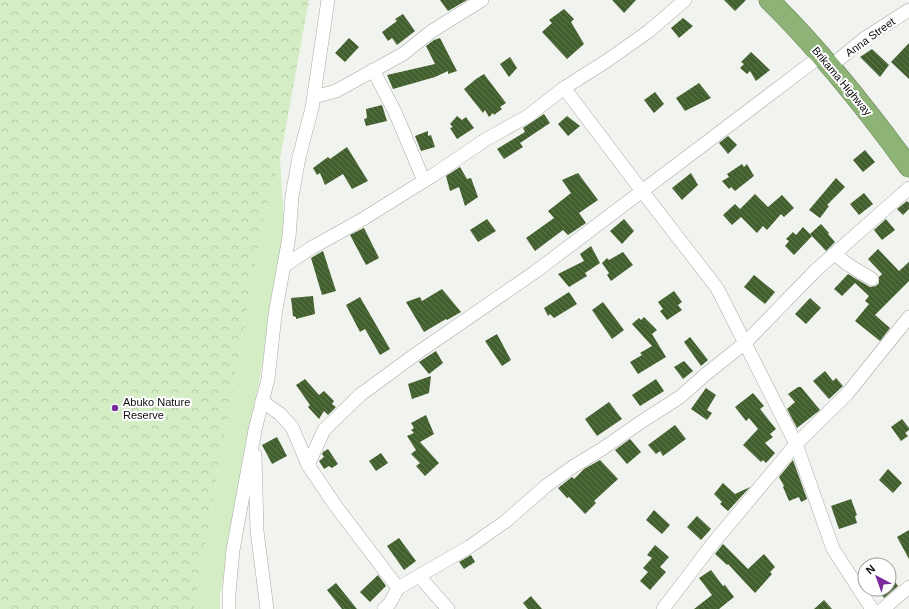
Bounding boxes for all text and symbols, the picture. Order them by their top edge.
street label: Anna Street [843,15,897,59]
street label: Brikama Highway [810,44,874,118]
place label: Abuko Nature Reserve [123,396,190,421]
marker: Abuko Nature Reserve [110,403,120,413]
north arrow [857,557,897,597]
text: N [864,562,877,577]

